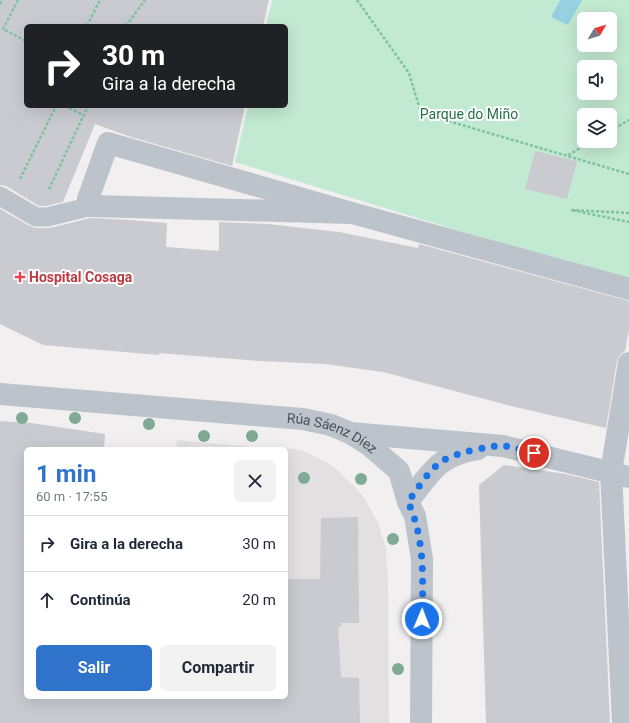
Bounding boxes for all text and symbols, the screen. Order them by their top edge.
north arrow [577,12,617,52]
map controls [577,12,617,148]
text: 30 m [102,39,165,72]
icon: right [36,40,88,92]
button: sound [577,60,617,100]
text: Gira a la derecha [102,73,236,94]
park label: Parque do Miño [420,106,518,122]
button: layers [577,108,617,148]
place label: Hospital Cosaga [29,269,133,285]
marker: Hospital Cosaga [14,271,26,283]
street label: Rúa Sáenz Díez [286,410,381,456]
pin [517,436,551,470]
icon: arrive [523,442,545,464]
text: 1 min [36,460,96,488]
button: close [234,460,276,502]
text: 60 m · 17:55 [36,489,107,504]
icon: right [36,533,58,555]
text: Gira a la derecha [70,535,183,553]
text: 30 m [242,535,276,553]
icon: ahead [36,589,58,611]
text: Continúa [70,591,131,609]
text: 20 m [242,591,276,609]
position arrow [401,598,443,640]
button: Salir [36,645,152,691]
button: Compartir [160,645,276,691]

